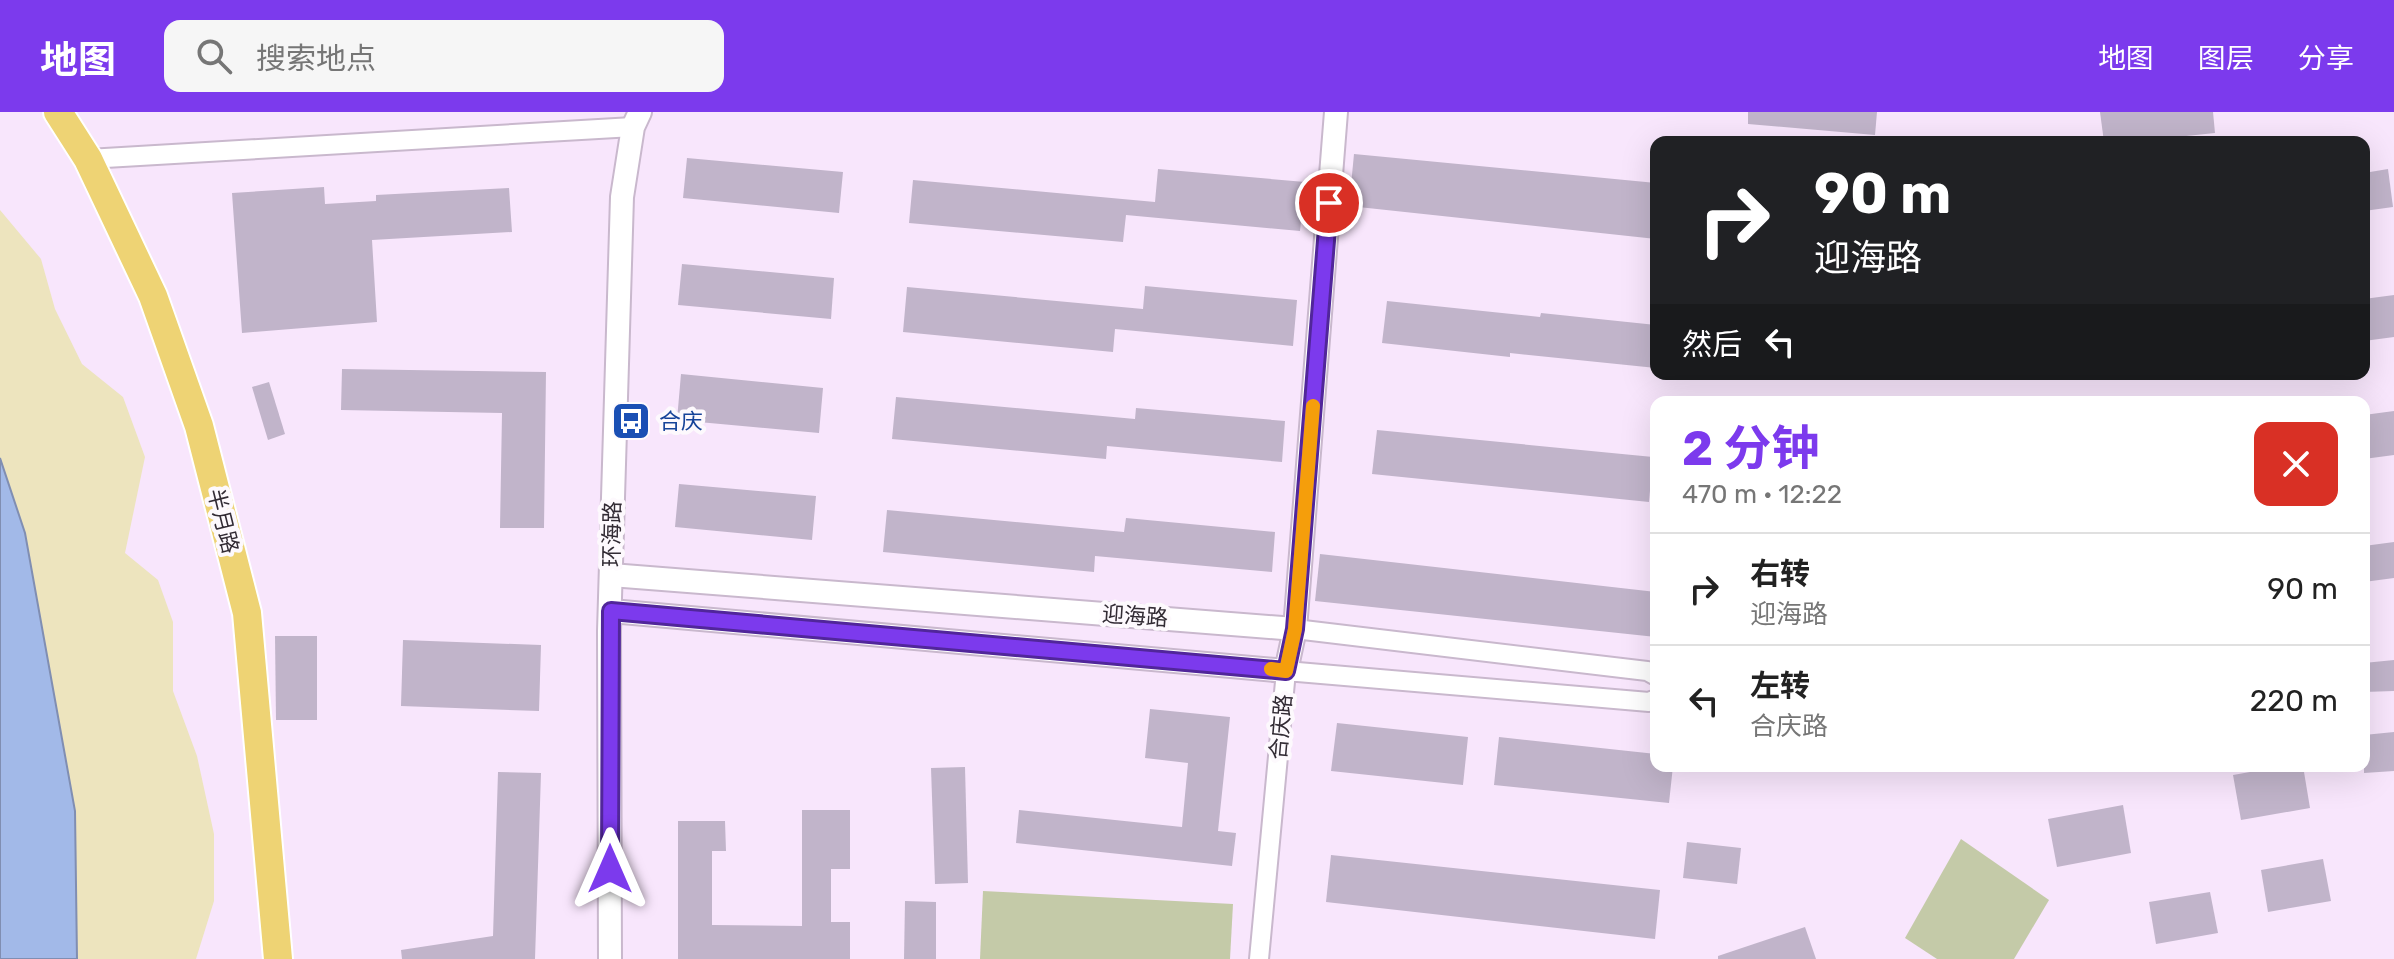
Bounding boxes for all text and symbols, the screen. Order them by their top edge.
search box [164,20,724,92]
icon: search [192,34,236,78]
text: 地图 [40,37,116,83]
text: 搜索地点 [256,41,376,77]
text: 地图 [2098,42,2154,75]
text: 图层 [2198,42,2254,75]
text: 分享 [2298,42,2354,75]
text: 90 m [1814,161,1951,227]
icon: right [1682,168,1786,272]
pin [1295,169,1363,237]
icon: arrive [1307,181,1351,225]
text: 迎海路 [1814,236,1922,279]
icon: left [1758,320,1802,364]
text: 然后 [1682,327,1742,363]
bus stop icon: 合庆 [610,400,652,442]
place label: 合庆 [659,408,703,435]
text: 2 分钟 [1682,420,1819,477]
button: close [2254,422,2338,506]
text: 470 m · 12:22 [1682,479,1842,510]
street label: 半月路 [202,486,244,556]
street label: 环海路 [598,501,626,567]
text: 右转 [1750,556,1810,592]
icon: right [1682,567,1726,611]
text: 90 m [2267,571,2338,607]
text: 迎海路 [1750,599,1828,630]
street label: 迎海路 [1101,600,1169,632]
text: 左转 [1750,668,1810,704]
icon: left [1682,679,1726,723]
text: 220 m [2250,683,2338,719]
street label: 合庆路 [1265,693,1297,761]
text: 合庆路 [1750,711,1828,742]
position arrow [568,827,652,911]

